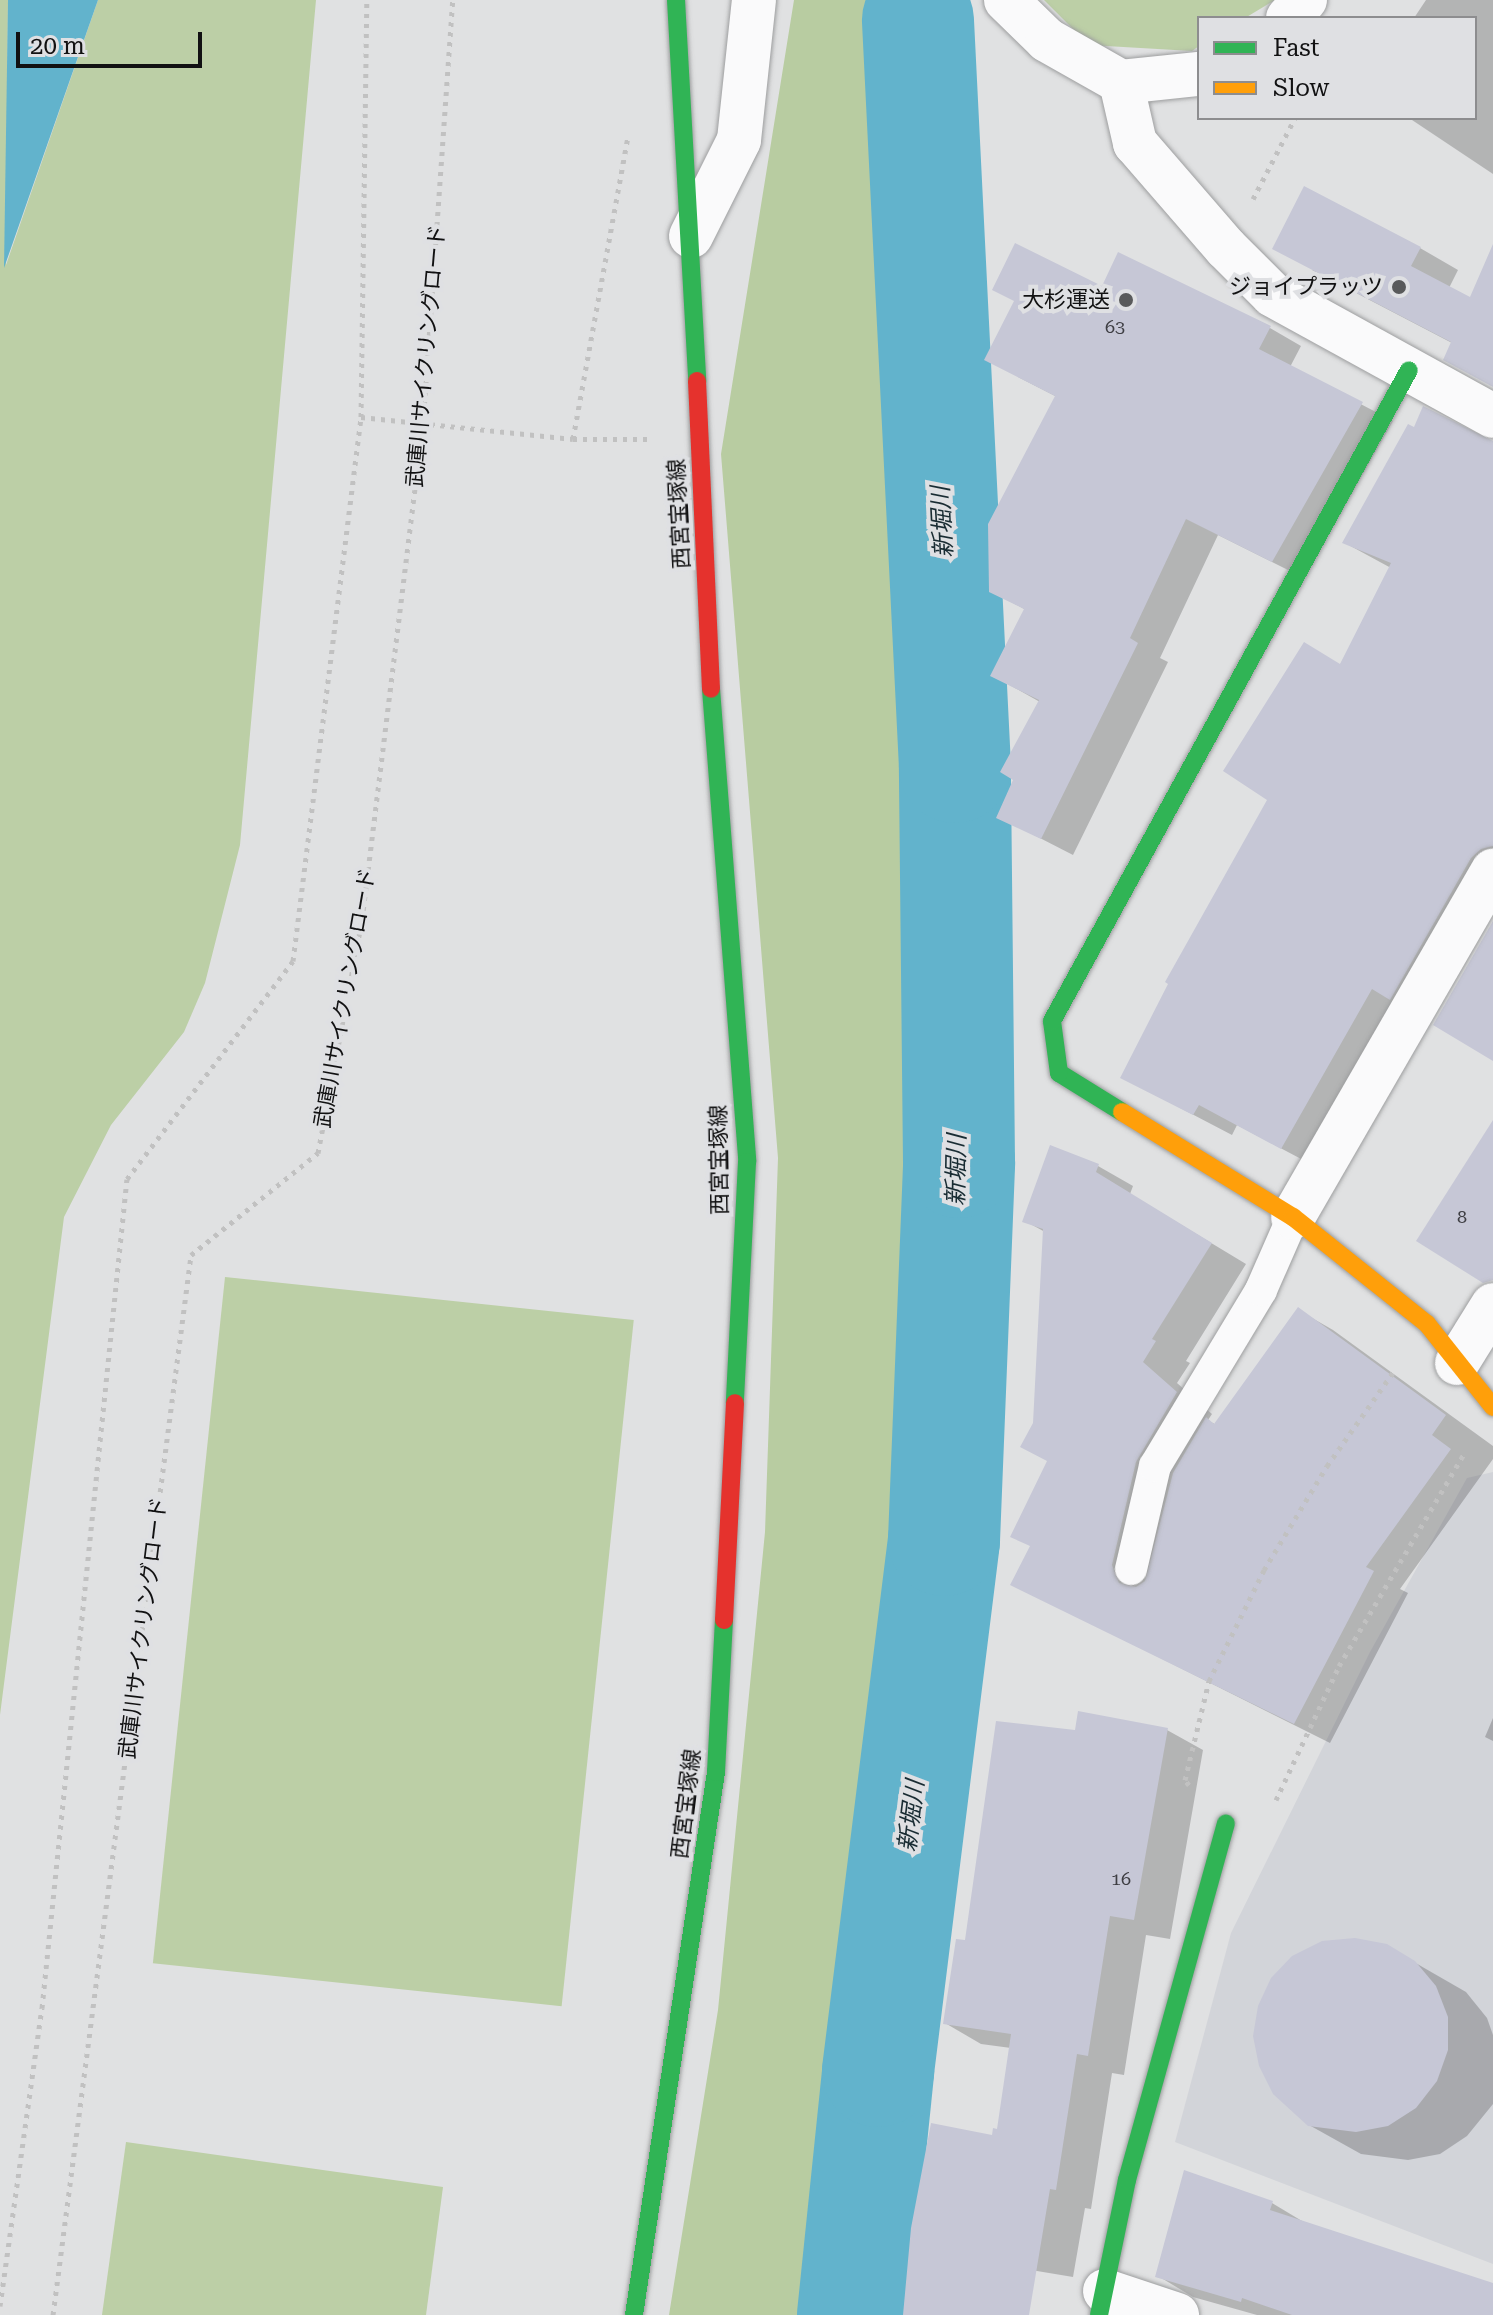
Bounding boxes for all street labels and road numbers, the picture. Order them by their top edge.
street label: 武庫川サイクリングロード [401,223,451,489]
street label: 西宮宝塚線 [663,458,695,570]
street label: 武庫川サイクリングロード [309,866,381,1130]
street label: 西宮宝塚線 [705,1105,733,1215]
street label: 武庫川サイクリングロード [114,1495,172,1761]
street label: 西宮宝塚線 [666,1748,706,1860]

